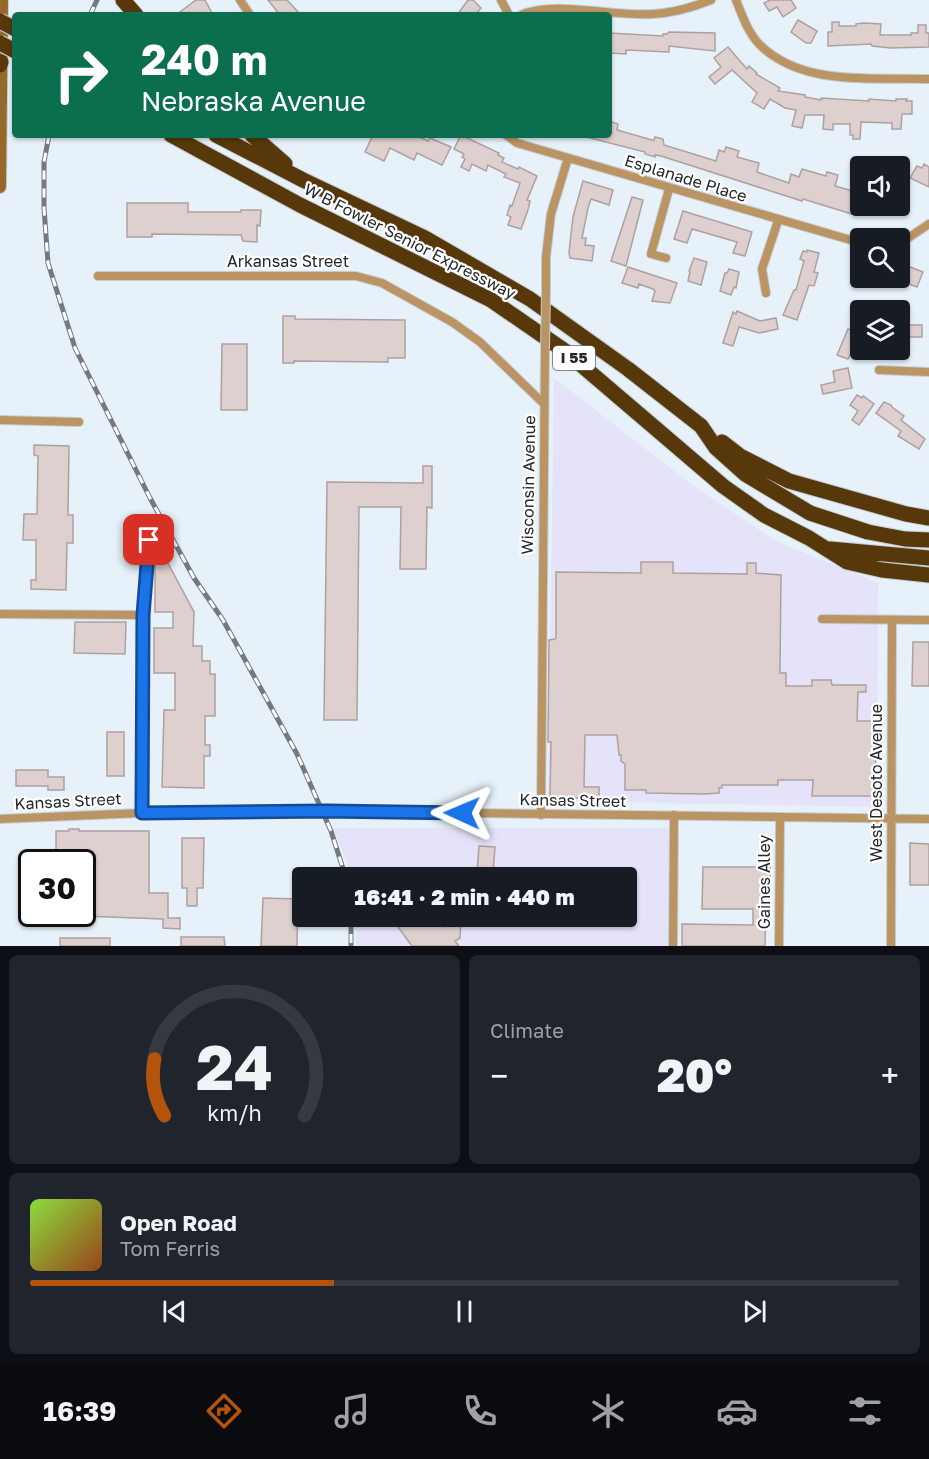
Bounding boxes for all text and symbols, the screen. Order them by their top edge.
text: 240 m [141,34,267,84]
icon: right [42,36,120,114]
text: Nebraska Avenue [141,85,366,117]
street label: Esplanade Place [622,150,750,206]
map controls [850,156,910,360]
button: sound [850,156,910,216]
street label: W B Fowler Senior Expressway [301,179,519,303]
button: search [850,228,910,288]
street label: Arkansas Street [227,251,349,271]
button: layers [850,300,910,360]
road number: I 55 [553,346,595,370]
street label: Wisconsin Avenue [517,415,539,555]
pin [123,514,174,565]
icon: arrive [132,523,165,556]
street label: West Desoto Avenue [866,704,886,862]
position arrow [430,781,494,845]
street label: Kansas Street [14,788,122,814]
street label: Kansas Street [519,789,627,811]
street label: Gaines Alley [754,835,774,929]
speed limit sign: 30 [18,849,96,927]
text: 16:41 · 2 min · 440 m [354,883,575,910]
text: Climate [490,1018,564,1042]
text: 24 [196,1029,273,1104]
text: 20° [657,1048,732,1102]
text: − [490,1056,508,1095]
text: + [881,1056,899,1095]
text: km/h [207,1101,262,1127]
text: Open Road [120,1209,237,1236]
text: Tom Ferris [120,1236,220,1260]
icon: previous [158,1295,191,1328]
icon: pause [448,1295,481,1328]
icon: next [738,1295,771,1328]
icon: directions [203,1390,245,1432]
icon: music [331,1390,373,1432]
icon: phone [459,1390,501,1432]
icon: climate [587,1390,629,1432]
icon: car [716,1390,758,1432]
icon: filters [844,1390,886,1432]
text: 16:39 [43,1395,116,1427]

